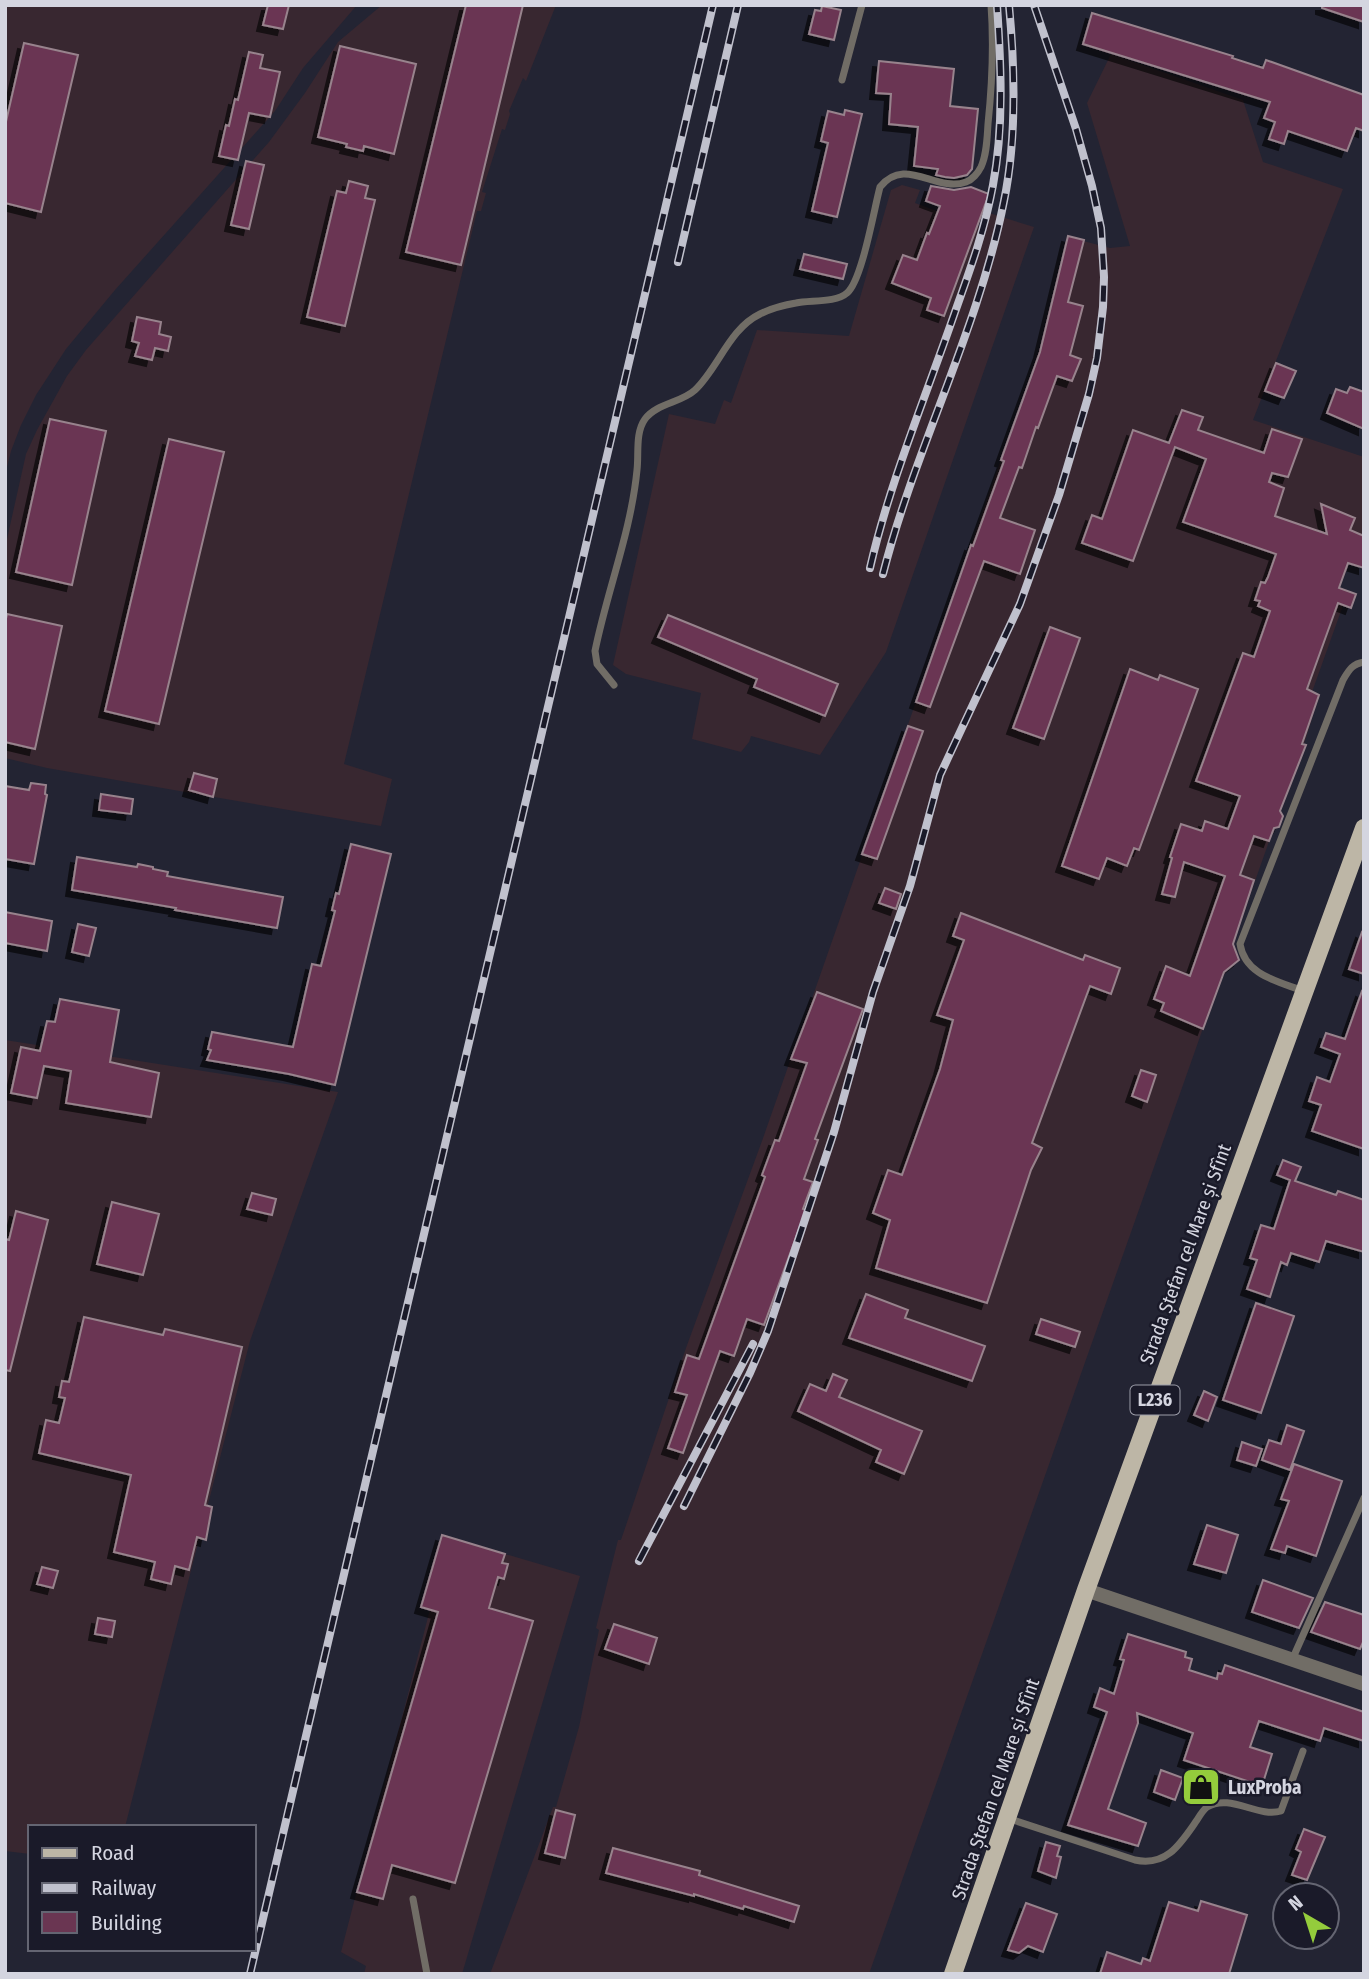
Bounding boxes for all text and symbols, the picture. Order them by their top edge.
street label: Strada Ștefan cel Mare și Sfînt [1135,1140,1236,1368]
road number: L236 [1130,1386,1180,1414]
street label: Strada Ștefan cel Mare și Sfînt [947,1675,1045,1903]
shop icon: LuxProba [1180,1766,1222,1808]
place label: LuxProba [1228,1776,1301,1799]
legend [28,1825,256,1951]
text: Road [91,1840,135,1866]
text: Railway [91,1875,157,1901]
north arrow [1271,1881,1341,1951]
text: N [1284,1891,1307,1916]
text: Building [91,1910,162,1936]

